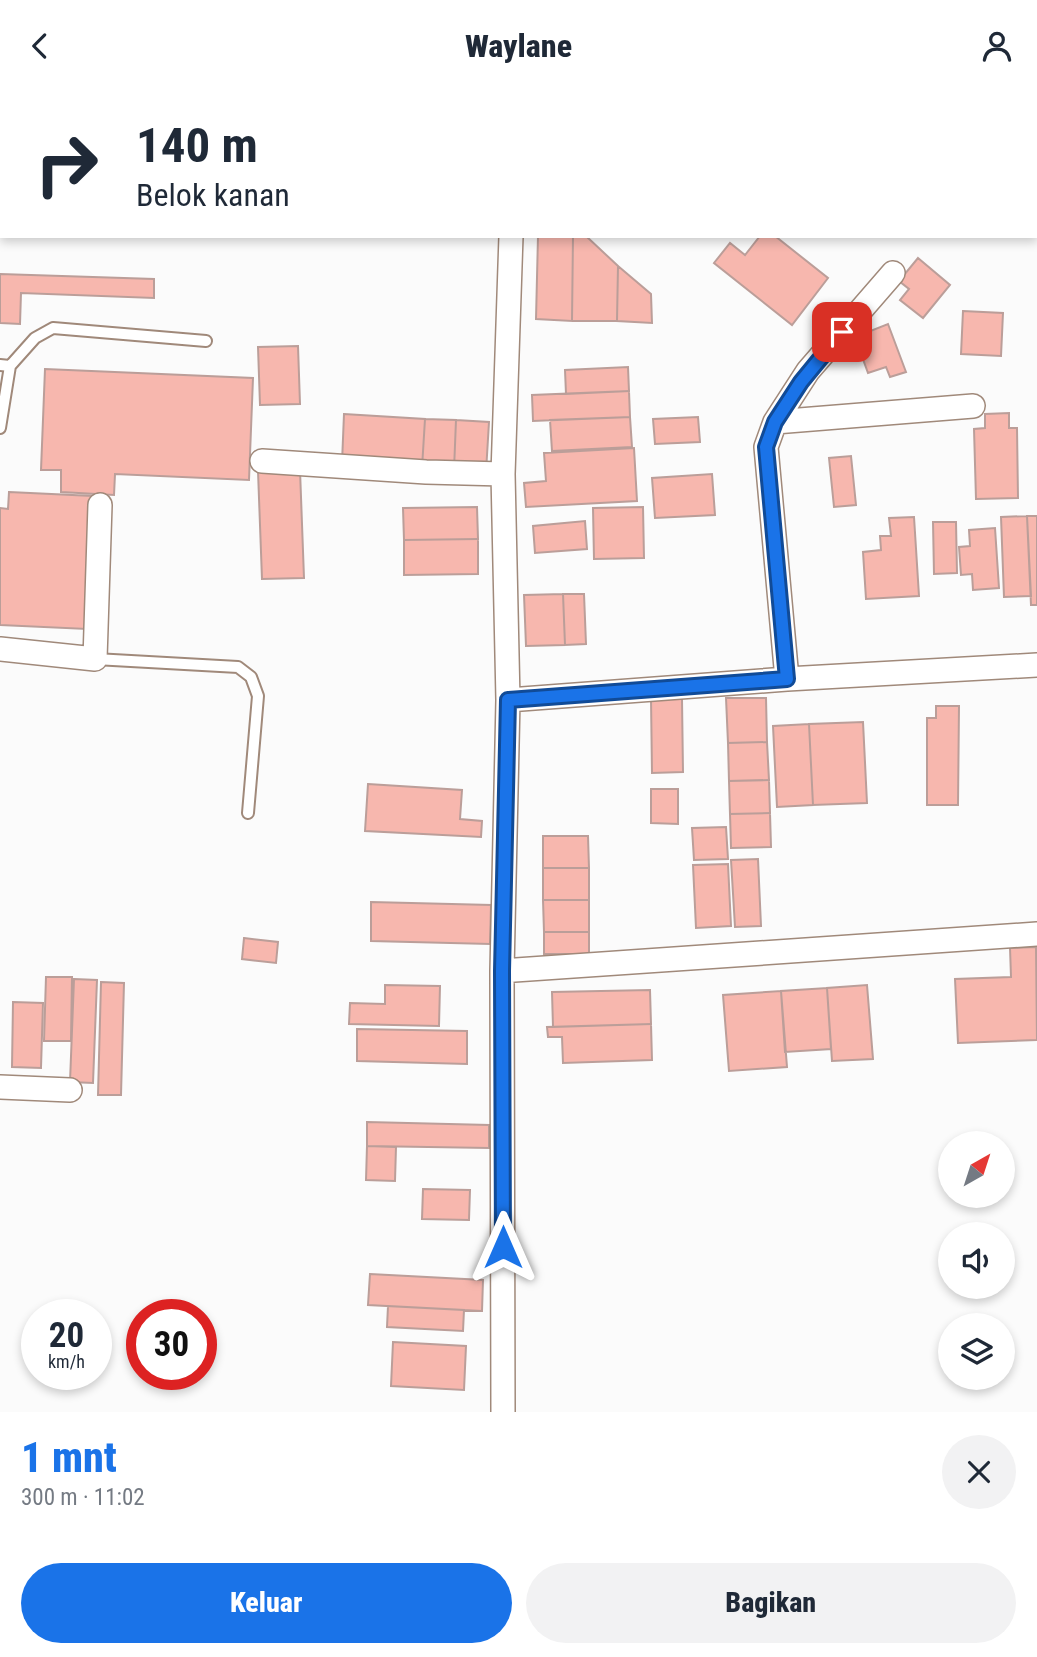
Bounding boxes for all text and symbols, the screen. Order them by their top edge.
icon: back [21,27,59,65]
text: Waylane [465,27,572,65]
icon: person [978,27,1016,65]
text: 140 m [136,117,258,174]
icon: right [21,119,112,210]
text: Belok kanan [136,176,290,214]
pin [812,302,872,362]
icon: arrive [823,313,861,351]
north arrow [938,1131,1015,1207]
map controls [938,1131,1015,1390]
position arrow [466,1210,540,1284]
button: sound [938,1222,1015,1299]
speed limit sign: 30 [126,1299,217,1390]
button: layers [938,1313,1015,1390]
text: 20 [49,1315,84,1356]
text: km/h [48,1351,85,1372]
text: 1 mnt [21,1433,117,1482]
button: close [942,1435,1016,1509]
text: 300 m · 11:02 [21,1484,145,1511]
button: Keluar [21,1563,512,1643]
button: Bagikan [526,1563,1016,1643]

